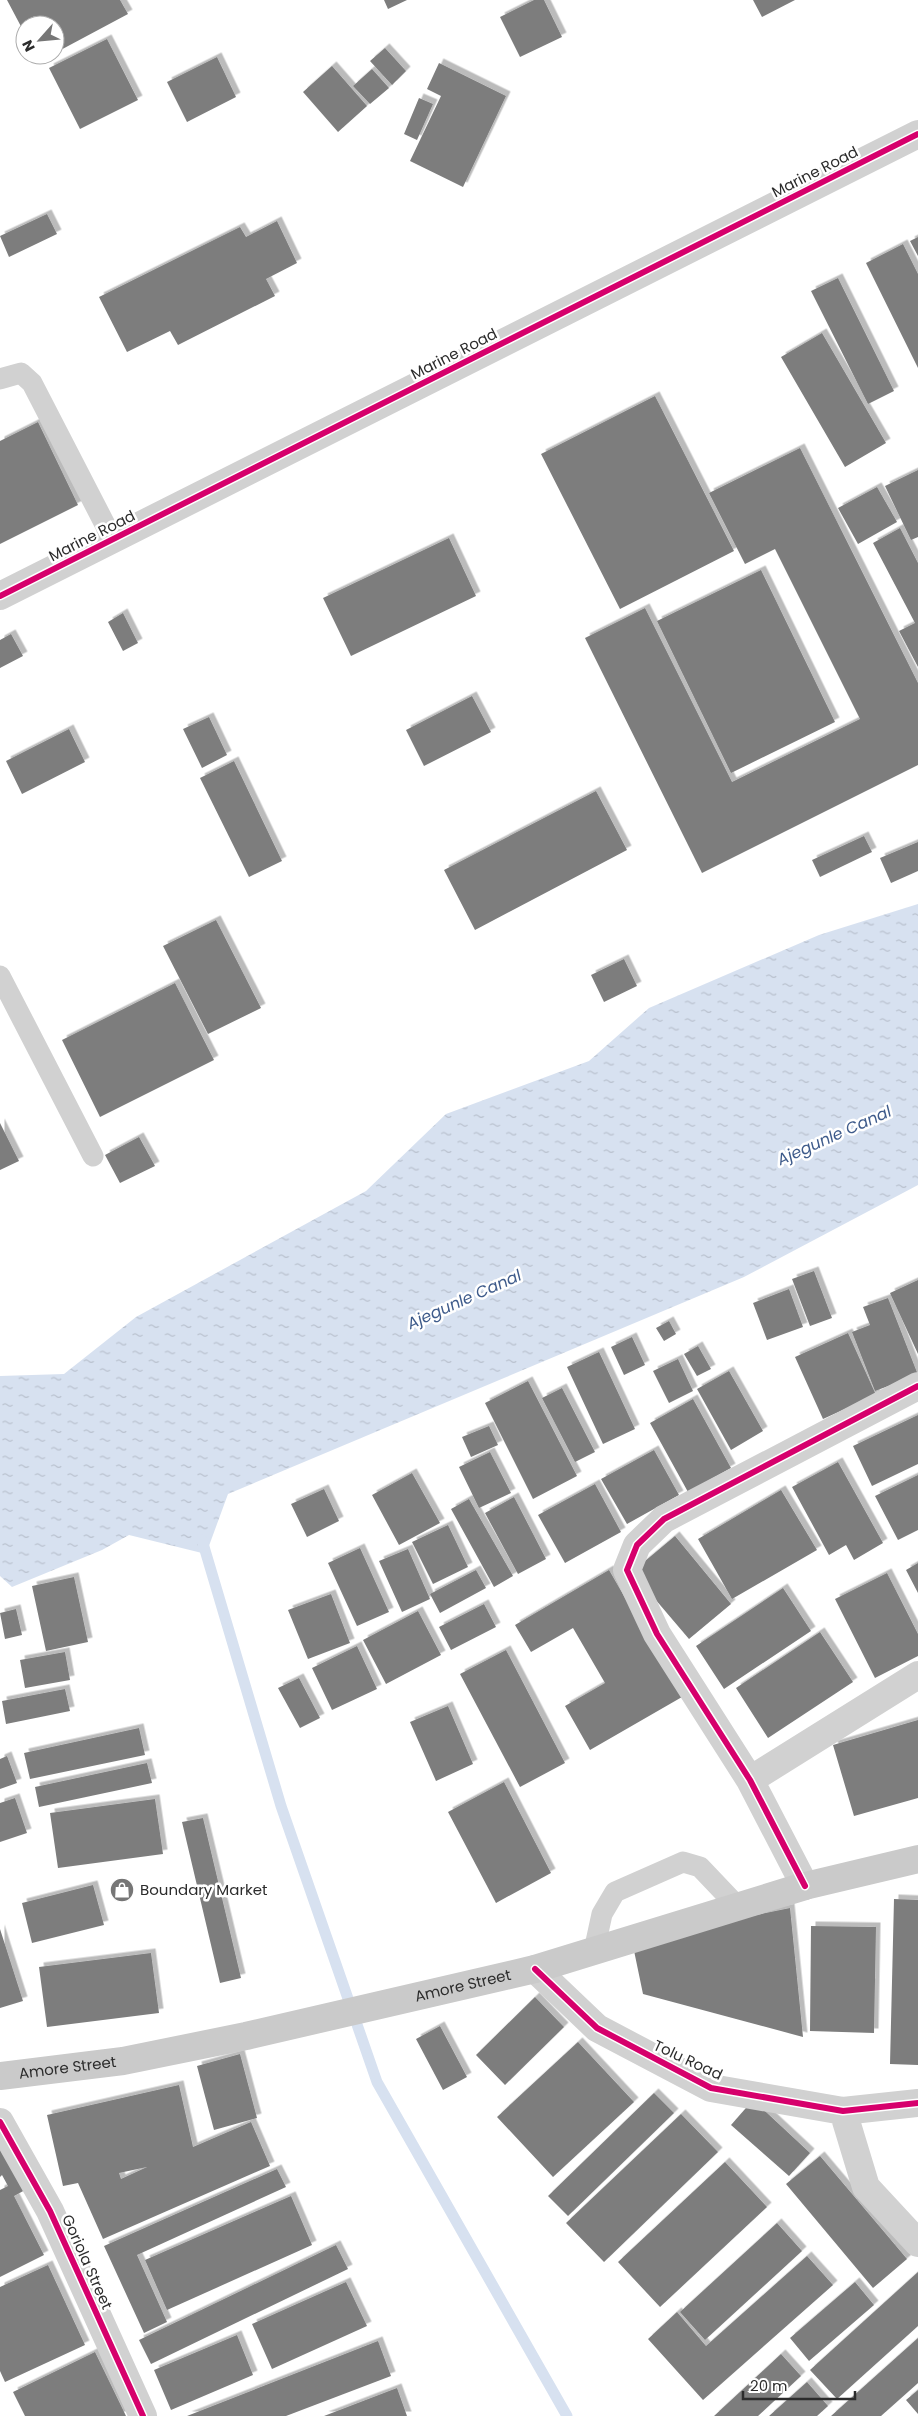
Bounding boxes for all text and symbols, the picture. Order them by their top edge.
north arrow [15,15,65,65]
text: N [17,37,40,55]
street label: Marine Road [768,141,862,202]
street label: Marine Road [407,323,501,384]
street label: Marine Road [45,505,139,566]
water label: Ajegunle Canal [773,1100,895,1171]
water label: Ajegunle Canal [403,1264,525,1335]
shop icon: Boundary Market [109,1877,135,1903]
place label: Boundary Market [140,1879,267,1900]
street label: Amore Street [413,1964,513,2007]
street label: Tolu Road [650,2034,726,2085]
street label: Amore Street [17,2051,117,2084]
street label: Goriola Street [57,2211,118,2313]
scale bar [743,2368,856,2400]
text: 20 m [750,2375,788,2396]

